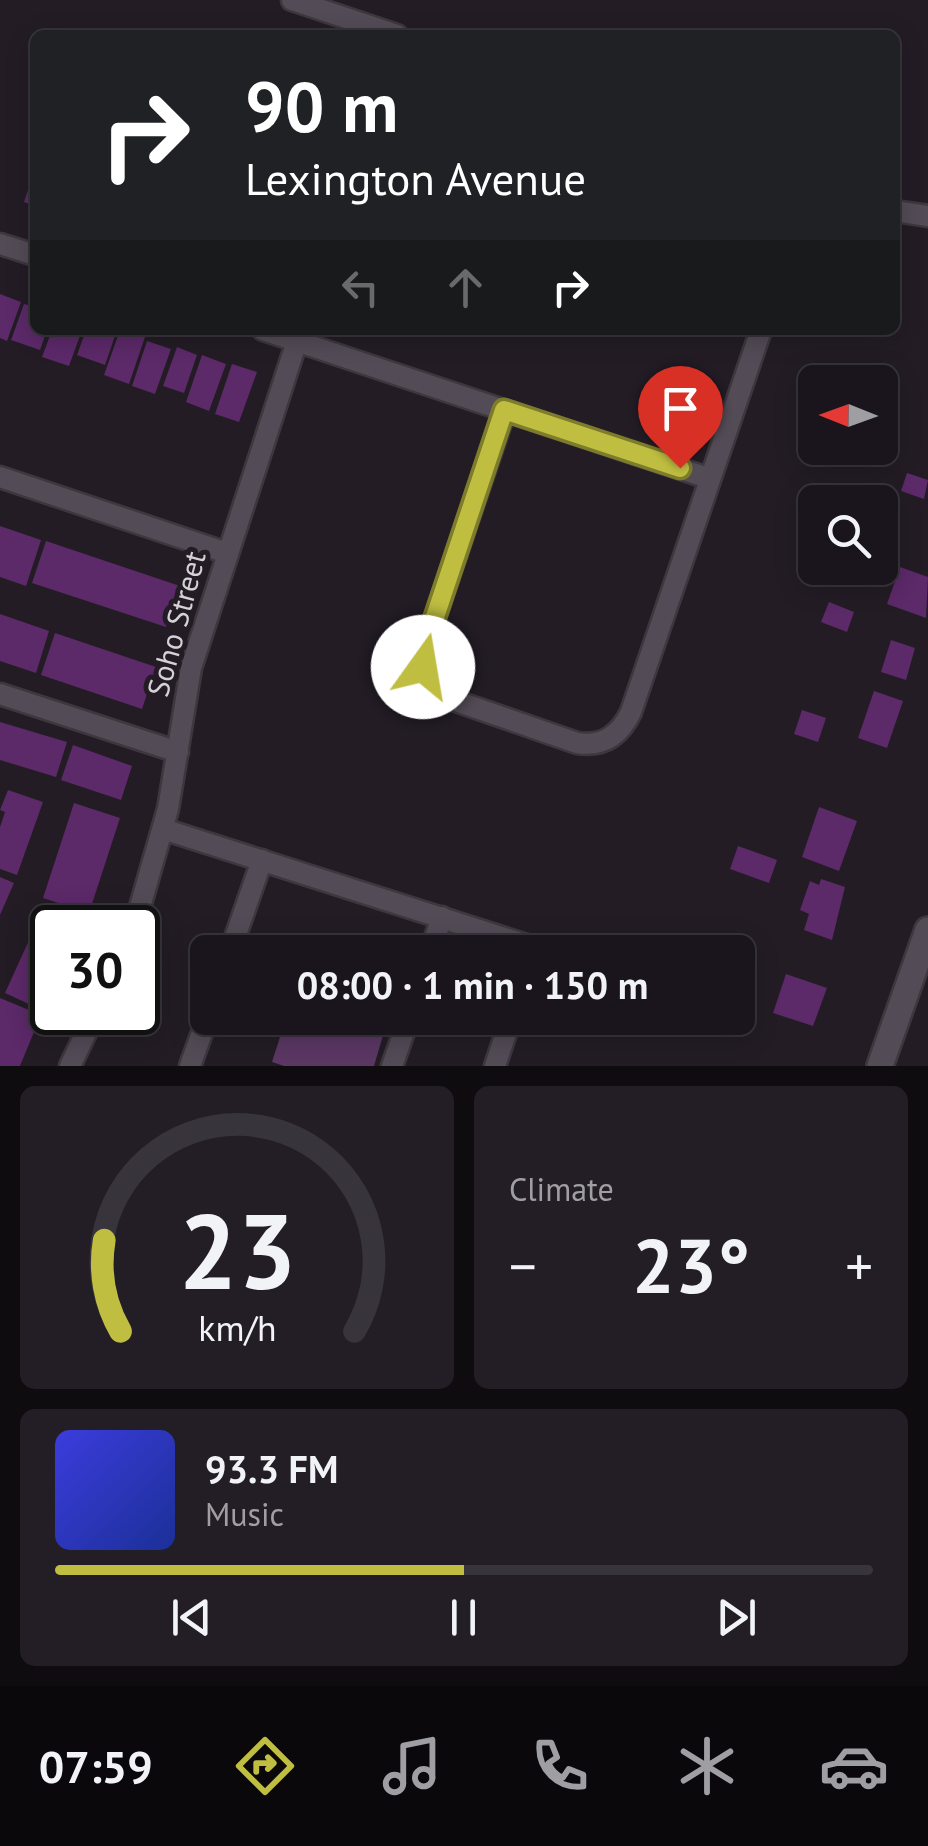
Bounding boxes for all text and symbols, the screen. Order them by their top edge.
text: 90 m [245,61,398,151]
icon: right [80,70,210,200]
text: Lexington Avenue [245,149,586,207]
icon: left [333,260,388,315]
icon: ahead [438,260,493,315]
icon: right [543,260,598,315]
north arrow [798,365,898,465]
map controls [798,365,898,585]
pin [638,366,723,469]
icon: arrive [653,381,708,436]
button: search [798,485,898,585]
street label: Soho Street [137,547,214,701]
position arrow [371,615,475,719]
speed limit sign: 30 [30,905,160,1035]
text: 08:00 · 1 min · 150 m [297,960,648,1009]
text: Climate [509,1168,614,1210]
text: 23 [178,1183,296,1318]
text: 23° [632,1217,750,1314]
text: − [509,1230,537,1301]
text: + [845,1230,873,1301]
text: km/h [198,1305,276,1351]
text: 93.3 FM [205,1444,338,1493]
text: Music [205,1493,284,1535]
icon: previous [164,1590,219,1645]
icon: pause [436,1590,491,1645]
icon: next [709,1590,764,1645]
icon: directions [230,1731,300,1801]
icon: music [377,1731,447,1801]
icon: phone [525,1731,595,1801]
icon: climate [672,1731,742,1801]
icon: car [819,1731,889,1801]
text: 07:59 [39,1737,153,1795]

